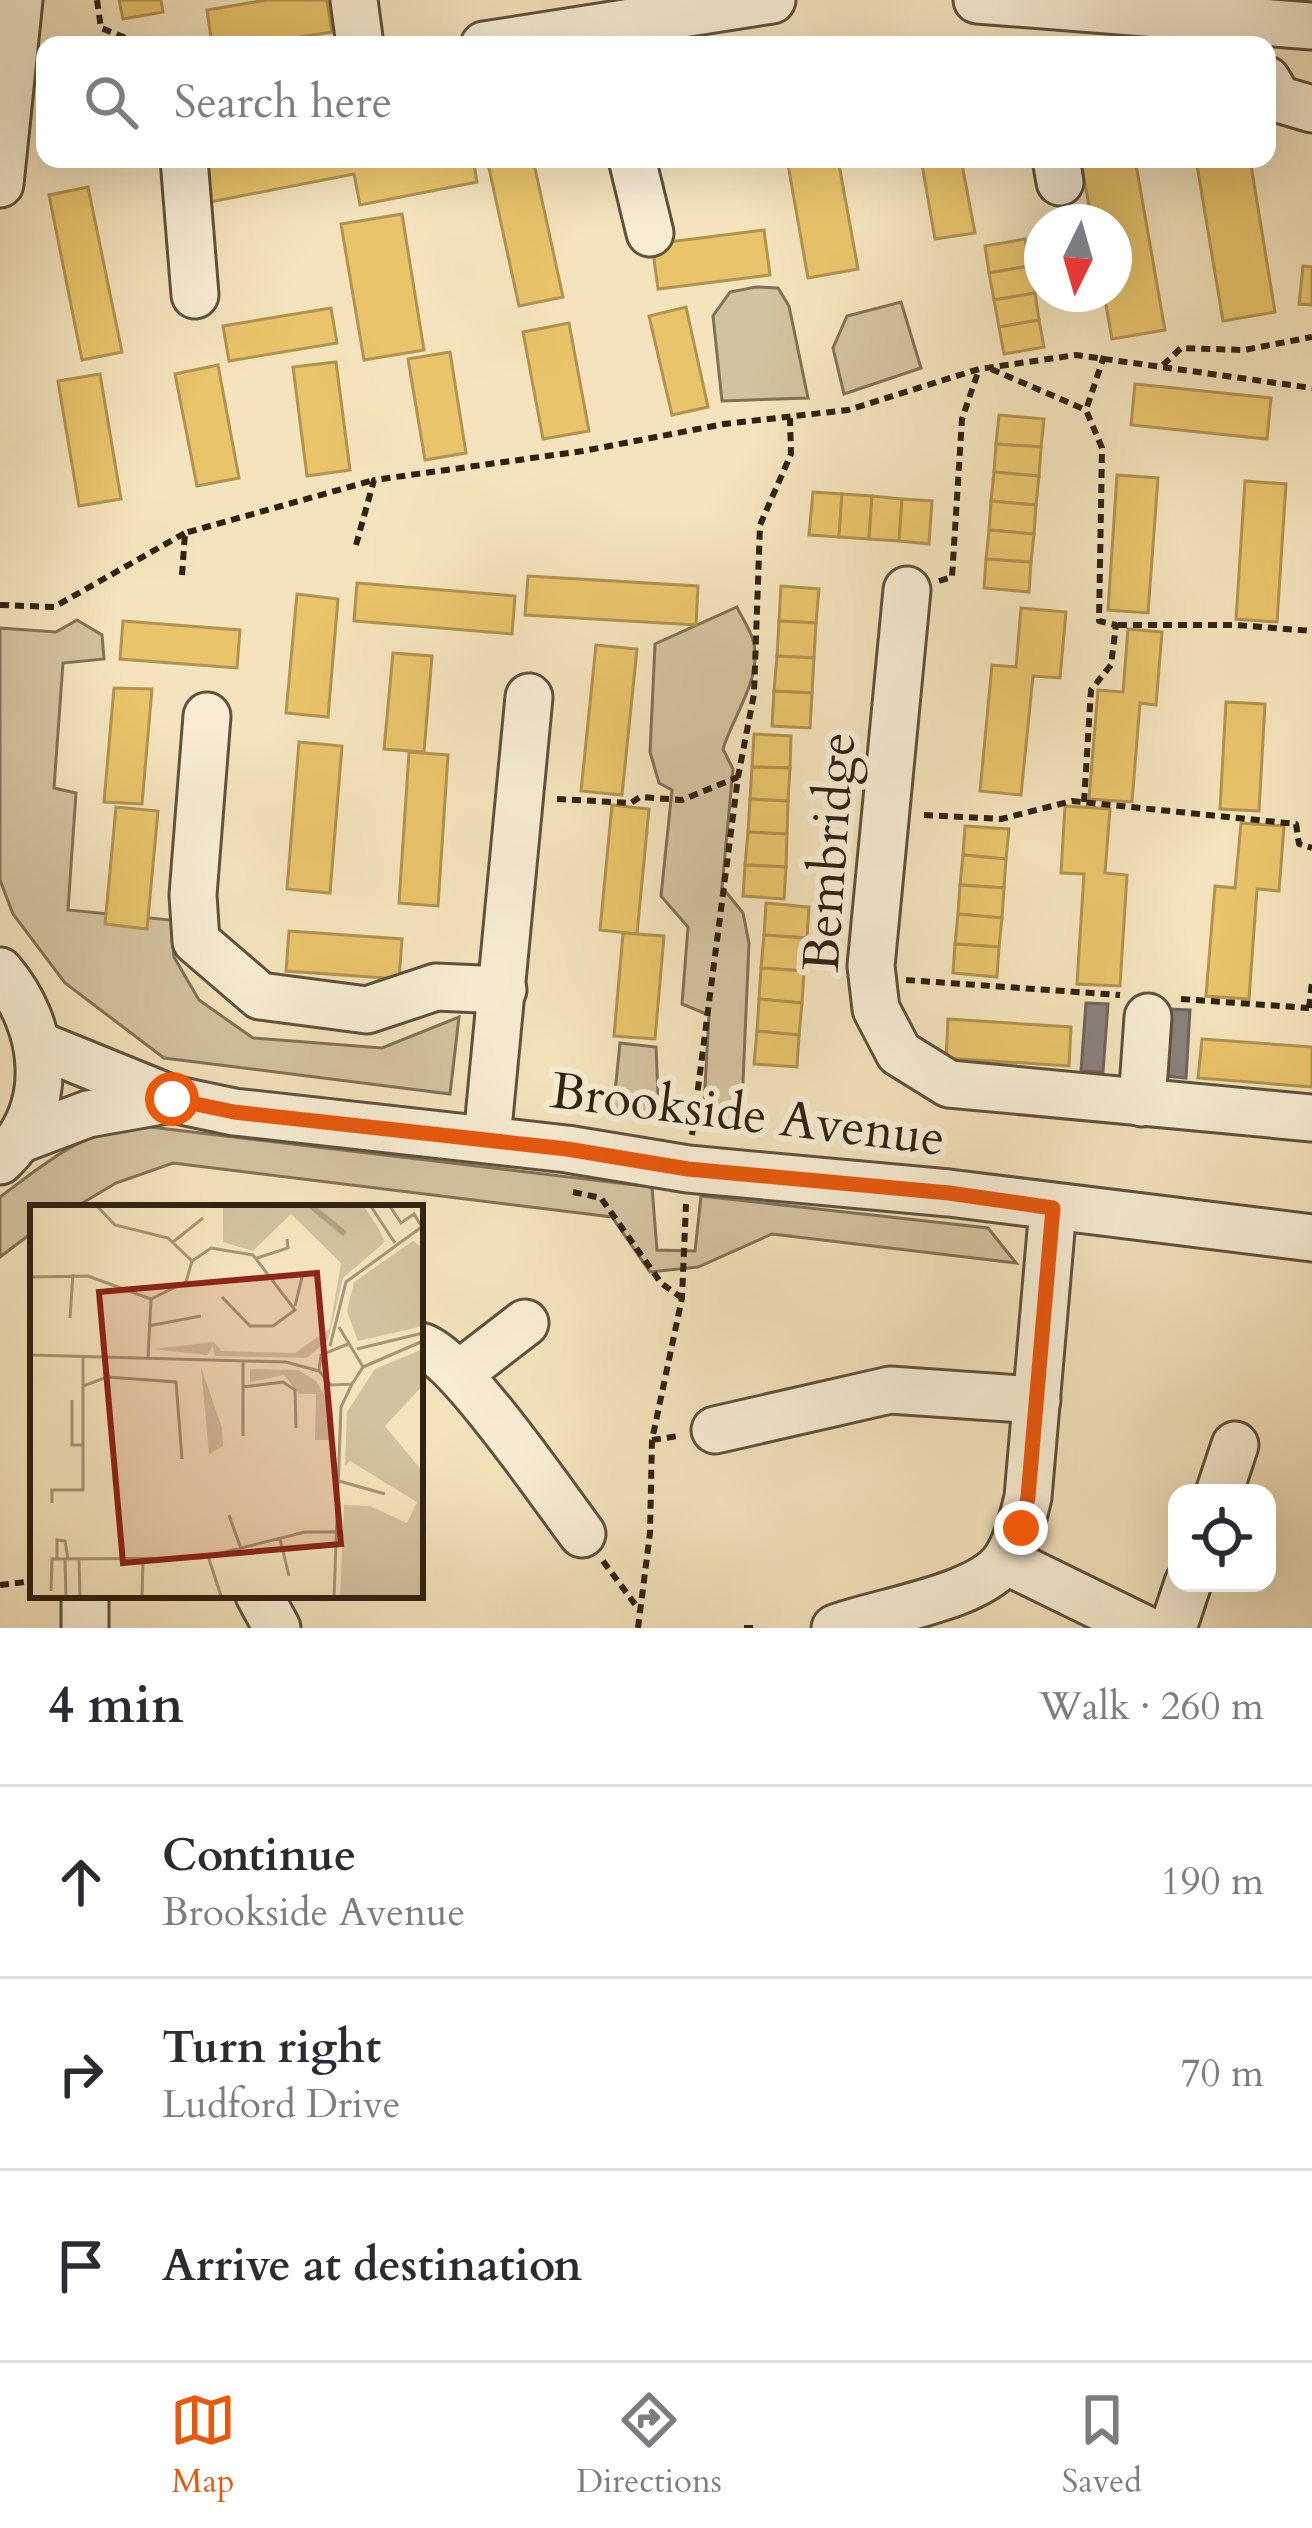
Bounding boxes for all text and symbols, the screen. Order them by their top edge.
search box [36,36,1276,168]
icon: search [78,69,144,135]
text: Search here [174,72,392,133]
north arrow [1024,204,1132,312]
street label: Bembridge [787,730,873,974]
street label: Brookside Avenue [547,1056,949,1174]
route start [145,1072,199,1126]
inset map [30,1205,423,1598]
map controls [1168,1484,1276,1592]
button: locate [1168,1484,1276,1592]
route end [994,1501,1048,1555]
text: 4 min [48,1671,184,1741]
text: Walk · 260 m [1039,1680,1264,1733]
text: Continue [162,1825,356,1886]
icon: ahead [48,1849,114,1915]
text: 190 m [1161,1855,1264,1908]
text: Brookside Avenue [162,1886,465,1939]
text: Turn right [162,2017,381,2078]
icon: right [48,2041,114,2107]
text: 70 m [1181,2047,1264,2100]
text: Ludford Drive [162,2078,401,2131]
icon: arrive [48,2233,114,2299]
text: Arrive at destination [162,2235,582,2296]
tab: Map [170,2387,236,2504]
tab: Directions [576,2387,722,2504]
tab: Saved [1062,2387,1142,2504]

